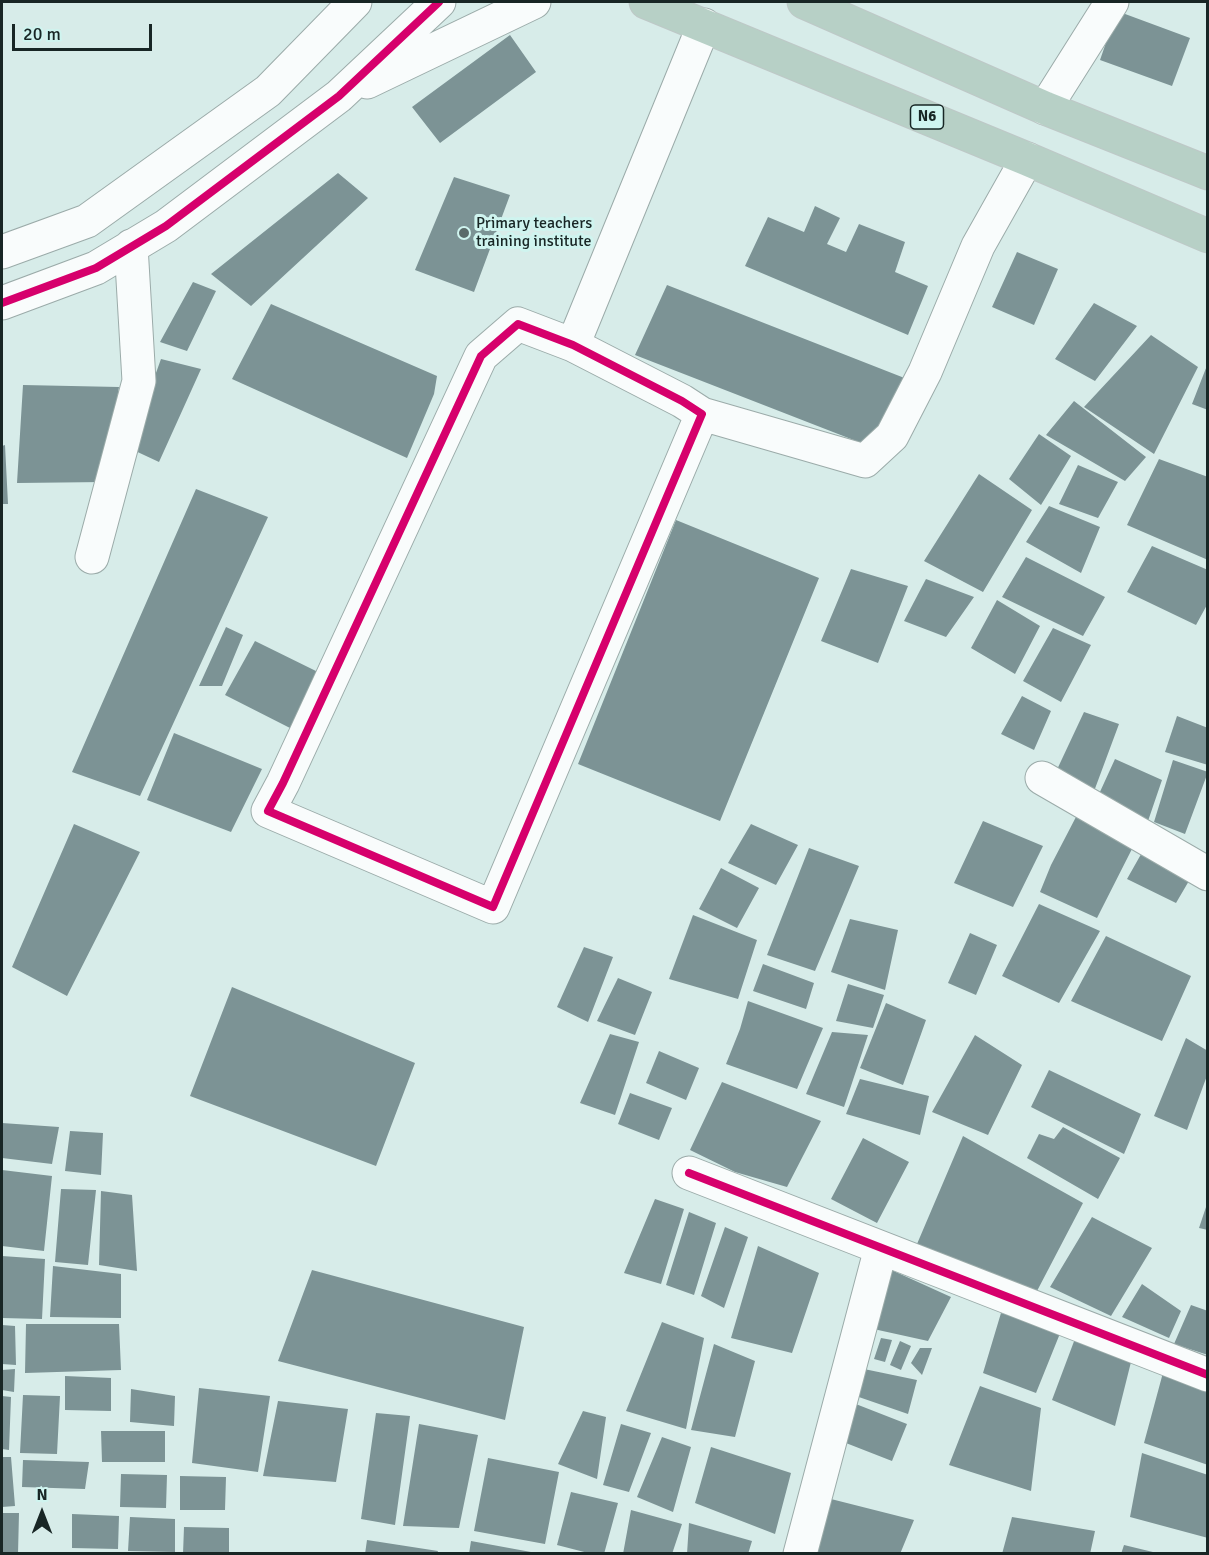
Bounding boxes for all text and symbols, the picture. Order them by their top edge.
scale bar [15,12,154,50]
text: 20 m [23,23,61,45]
road number: N6 [910,105,944,129]
place label: Primary teachers training institute [476,214,592,252]
marker: Primary teachers training institute [457,226,471,240]
north arrow [12,1483,72,1543]
text: N [36,1485,48,1505]

